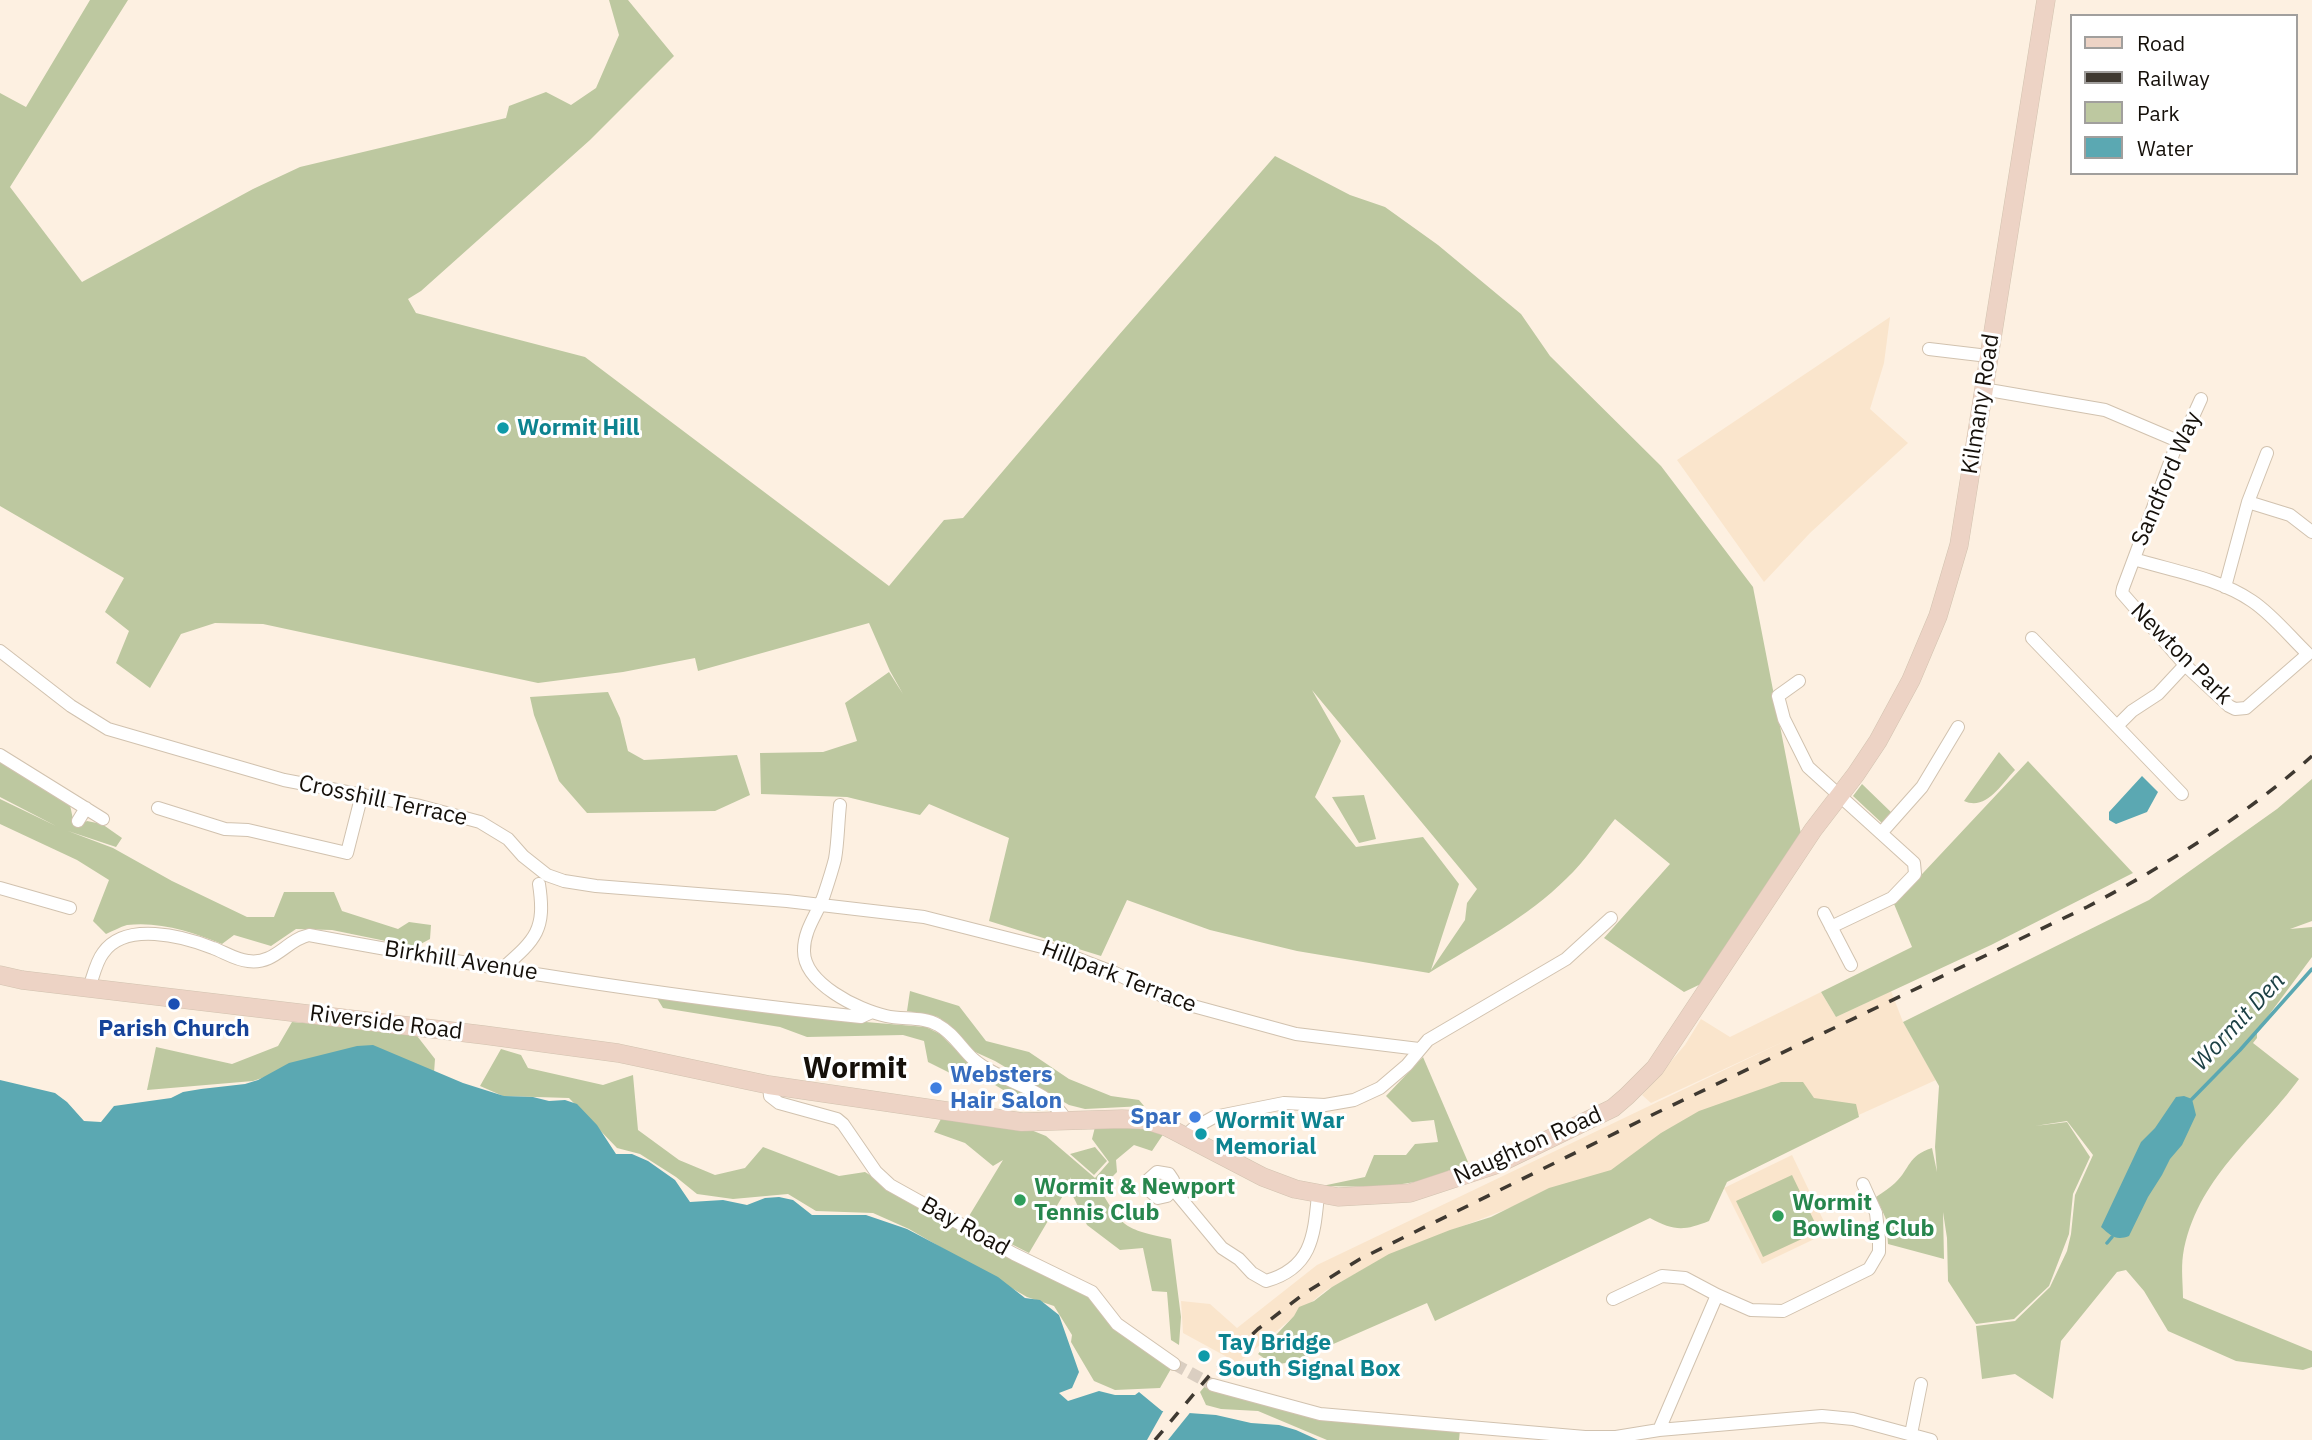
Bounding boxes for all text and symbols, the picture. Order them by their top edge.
legend [2070,14,2298,175]
text: Road [2137,29,2185,57]
text: Railway [2137,64,2210,92]
text: Park [2137,99,2180,127]
text: Water [2137,134,2193,162]
street label: Kilmany Road [1956,332,2006,476]
street label: Sandford Way [2126,408,2208,550]
place label: Wormit Hill [517,414,639,442]
marker: Wormit Hill [495,420,511,436]
street label: Newton Park [2124,597,2238,711]
street label: Crosshill Terrace [296,770,470,832]
street label: Birkhill Avenue [382,935,540,987]
street label: Hillpark Terrace [1038,935,1200,1019]
water label: Wormit Den [2186,967,2292,1077]
marker: Parish Church [166,996,182,1012]
street label: Riverside Road [308,1000,464,1046]
place label: Parish Church [98,1015,250,1043]
district label: Wormit [803,1051,907,1087]
place label: Websters Hair Salon [950,1061,1062,1115]
marker: Websters Hair Salon [928,1080,944,1096]
street label: Naughton Road [1450,1101,1606,1191]
place label: Spar [1130,1103,1181,1131]
place label: Wormit War Memorial [1215,1107,1345,1161]
marker: Spar [1187,1109,1203,1125]
marker: Wormit War Memorial [1193,1126,1209,1142]
place label: Wormit & Newport Tennis Club [1034,1173,1235,1227]
place label: Wormit Bowling Club [1792,1189,1934,1243]
street label: Bay Road [916,1191,1014,1263]
marker: Wormit & Newport Tennis Club [1012,1192,1028,1208]
marker: Wormit Bowling Club [1770,1208,1786,1224]
place label: Tay Bridge South Signal Box [1218,1329,1401,1383]
marker: Tay Bridge South Signal Box [1196,1348,1212,1364]

